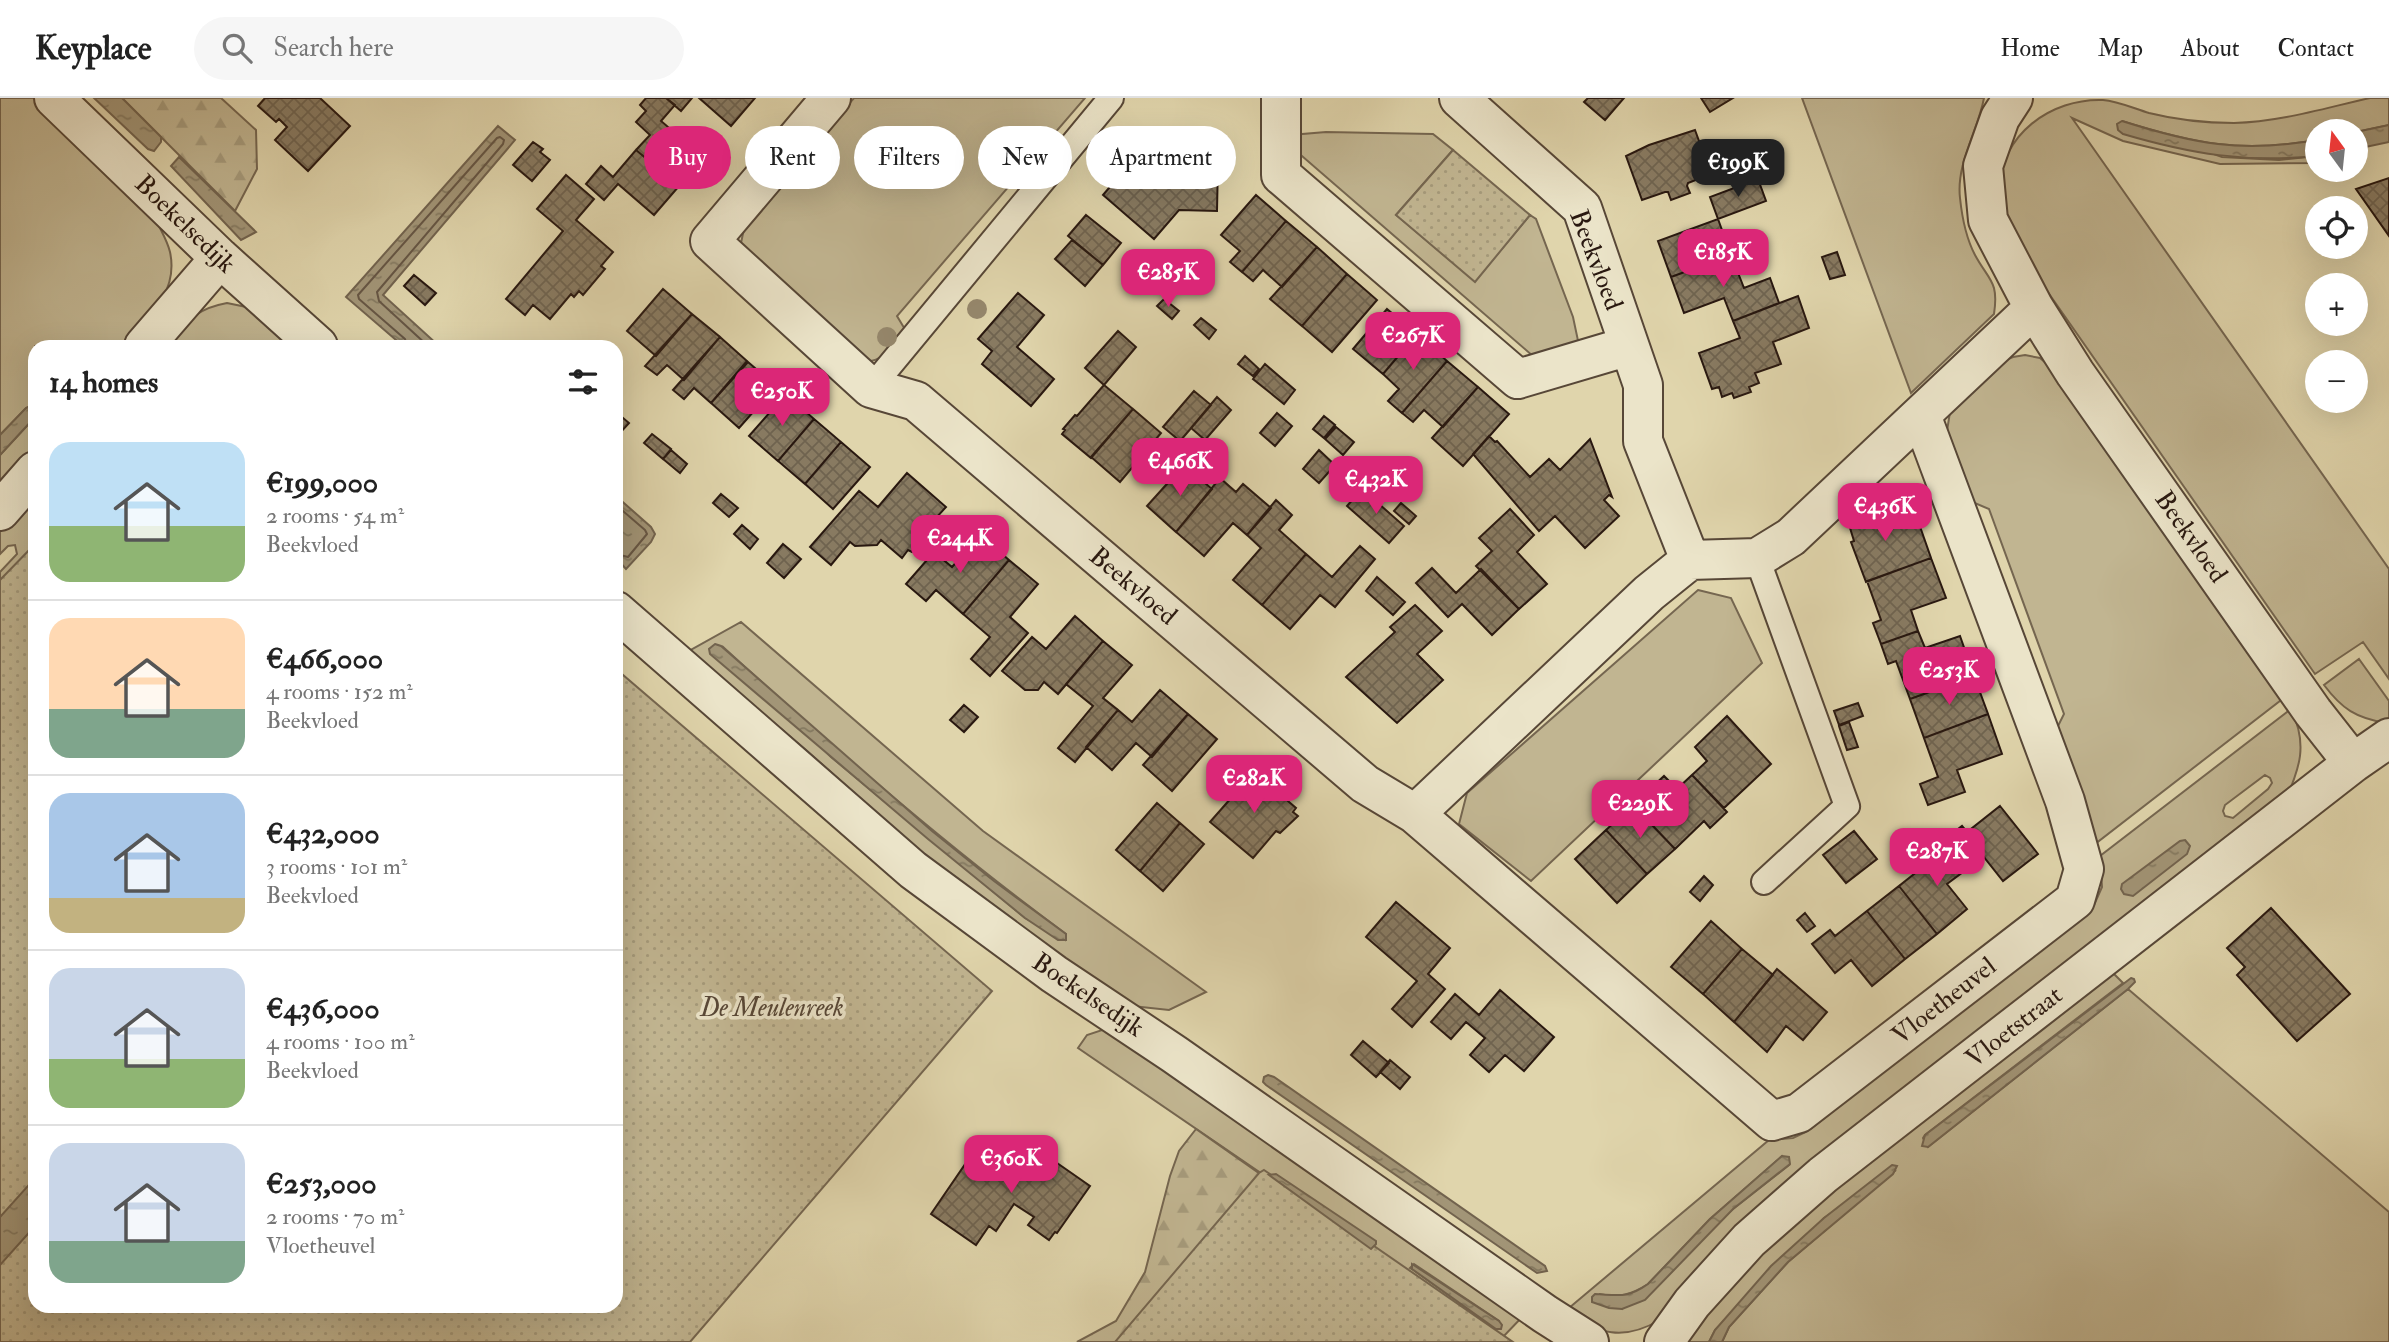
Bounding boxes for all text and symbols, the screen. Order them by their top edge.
search box [194,17,684,80]
text: Keyplace [35,28,152,69]
icon: search [218,29,256,67]
text: Search here [274,32,394,64]
text: Home [2000,33,2060,64]
text: Map [2098,33,2143,64]
text: About [2181,33,2240,64]
text: Contact [2278,33,2354,64]
north arrow [2305,119,2368,182]
map controls [2305,119,2368,413]
chip: Buy [644,126,731,189]
chip: Rent [745,126,840,189]
chip: Filters [854,126,964,189]
chip: New [978,126,1072,189]
chip: Apartment [1086,126,1236,189]
pin: €199K [1689,140,1787,199]
text: €199K [1707,147,1769,176]
street label: Boekelsedijk [128,168,242,280]
button: locate [2305,196,2368,259]
street label: Beekvloed [1562,205,1630,315]
pin: €185K [1674,230,1772,289]
text: €185K [1694,237,1752,266]
pin: €285K [1119,250,1217,309]
text: €285K [1137,257,1199,286]
button: + [2305,273,2368,336]
pin: €267K [1364,313,1462,372]
text: €267K [1381,320,1445,349]
button: − [2305,350,2368,413]
icon: filters [564,363,602,401]
text: 14 homes [49,364,158,401]
pin: €250K [733,368,831,428]
text: €250K [751,376,813,405]
pin: €466K [1131,438,1229,498]
text: €466K [1147,446,1213,475]
pin: €432K [1327,456,1425,516]
text: €199,000 [266,464,378,501]
text: €432K [1345,464,1407,493]
icon: home [105,470,189,554]
pin: €436K [1836,484,1934,543]
street label: Beekvloed [2148,485,2234,589]
text: €436K [1854,491,1916,520]
text: 2 rooms · 54 m² [266,501,404,530]
pin: €244K [911,516,1009,575]
text: €244K [927,523,993,552]
text: Beekvloed [266,530,359,559]
street label: Beekvloed [1083,540,1184,632]
text: €466,000 [266,640,383,677]
icon: home [105,646,189,730]
pin: €253K [1900,648,1998,707]
text: €253K [1919,655,1979,684]
text: 4 rooms · 152 m² [266,677,413,706]
text: Beekvloed [266,706,359,735]
pin: €282K [1205,756,1303,815]
text: €282K [1222,763,1286,792]
pin: €229K [1591,780,1689,840]
text: €229K [1608,788,1672,817]
text: €432,000 [266,815,380,852]
icon: home [105,821,189,905]
pin: €287K [1888,828,1986,888]
text: €287K [1906,836,1968,865]
text: 3 rooms · 101 m² [266,852,407,881]
text: Beekvloed [266,881,359,910]
street label: Boekelsedijk [1026,946,1150,1044]
street label: Vloetheuvel [1885,950,2003,1052]
street label: Vloetstraat [1959,979,2069,1075]
text: €436,000 [266,990,380,1027]
park label: De Meulenreek [699,992,844,1024]
icon: home [105,996,189,1080]
text: 4 rooms · 100 m² [266,1027,415,1056]
text: Beekvloed [266,1056,359,1085]
pin: €360K [962,1136,1060,1195]
text: €360K [980,1143,1042,1172]
text: €253,000 [266,1165,377,1202]
icon: home [105,1171,189,1255]
text: 2 rooms · 70 m² [266,1202,405,1231]
text: Vloetheuvel [266,1231,375,1260]

